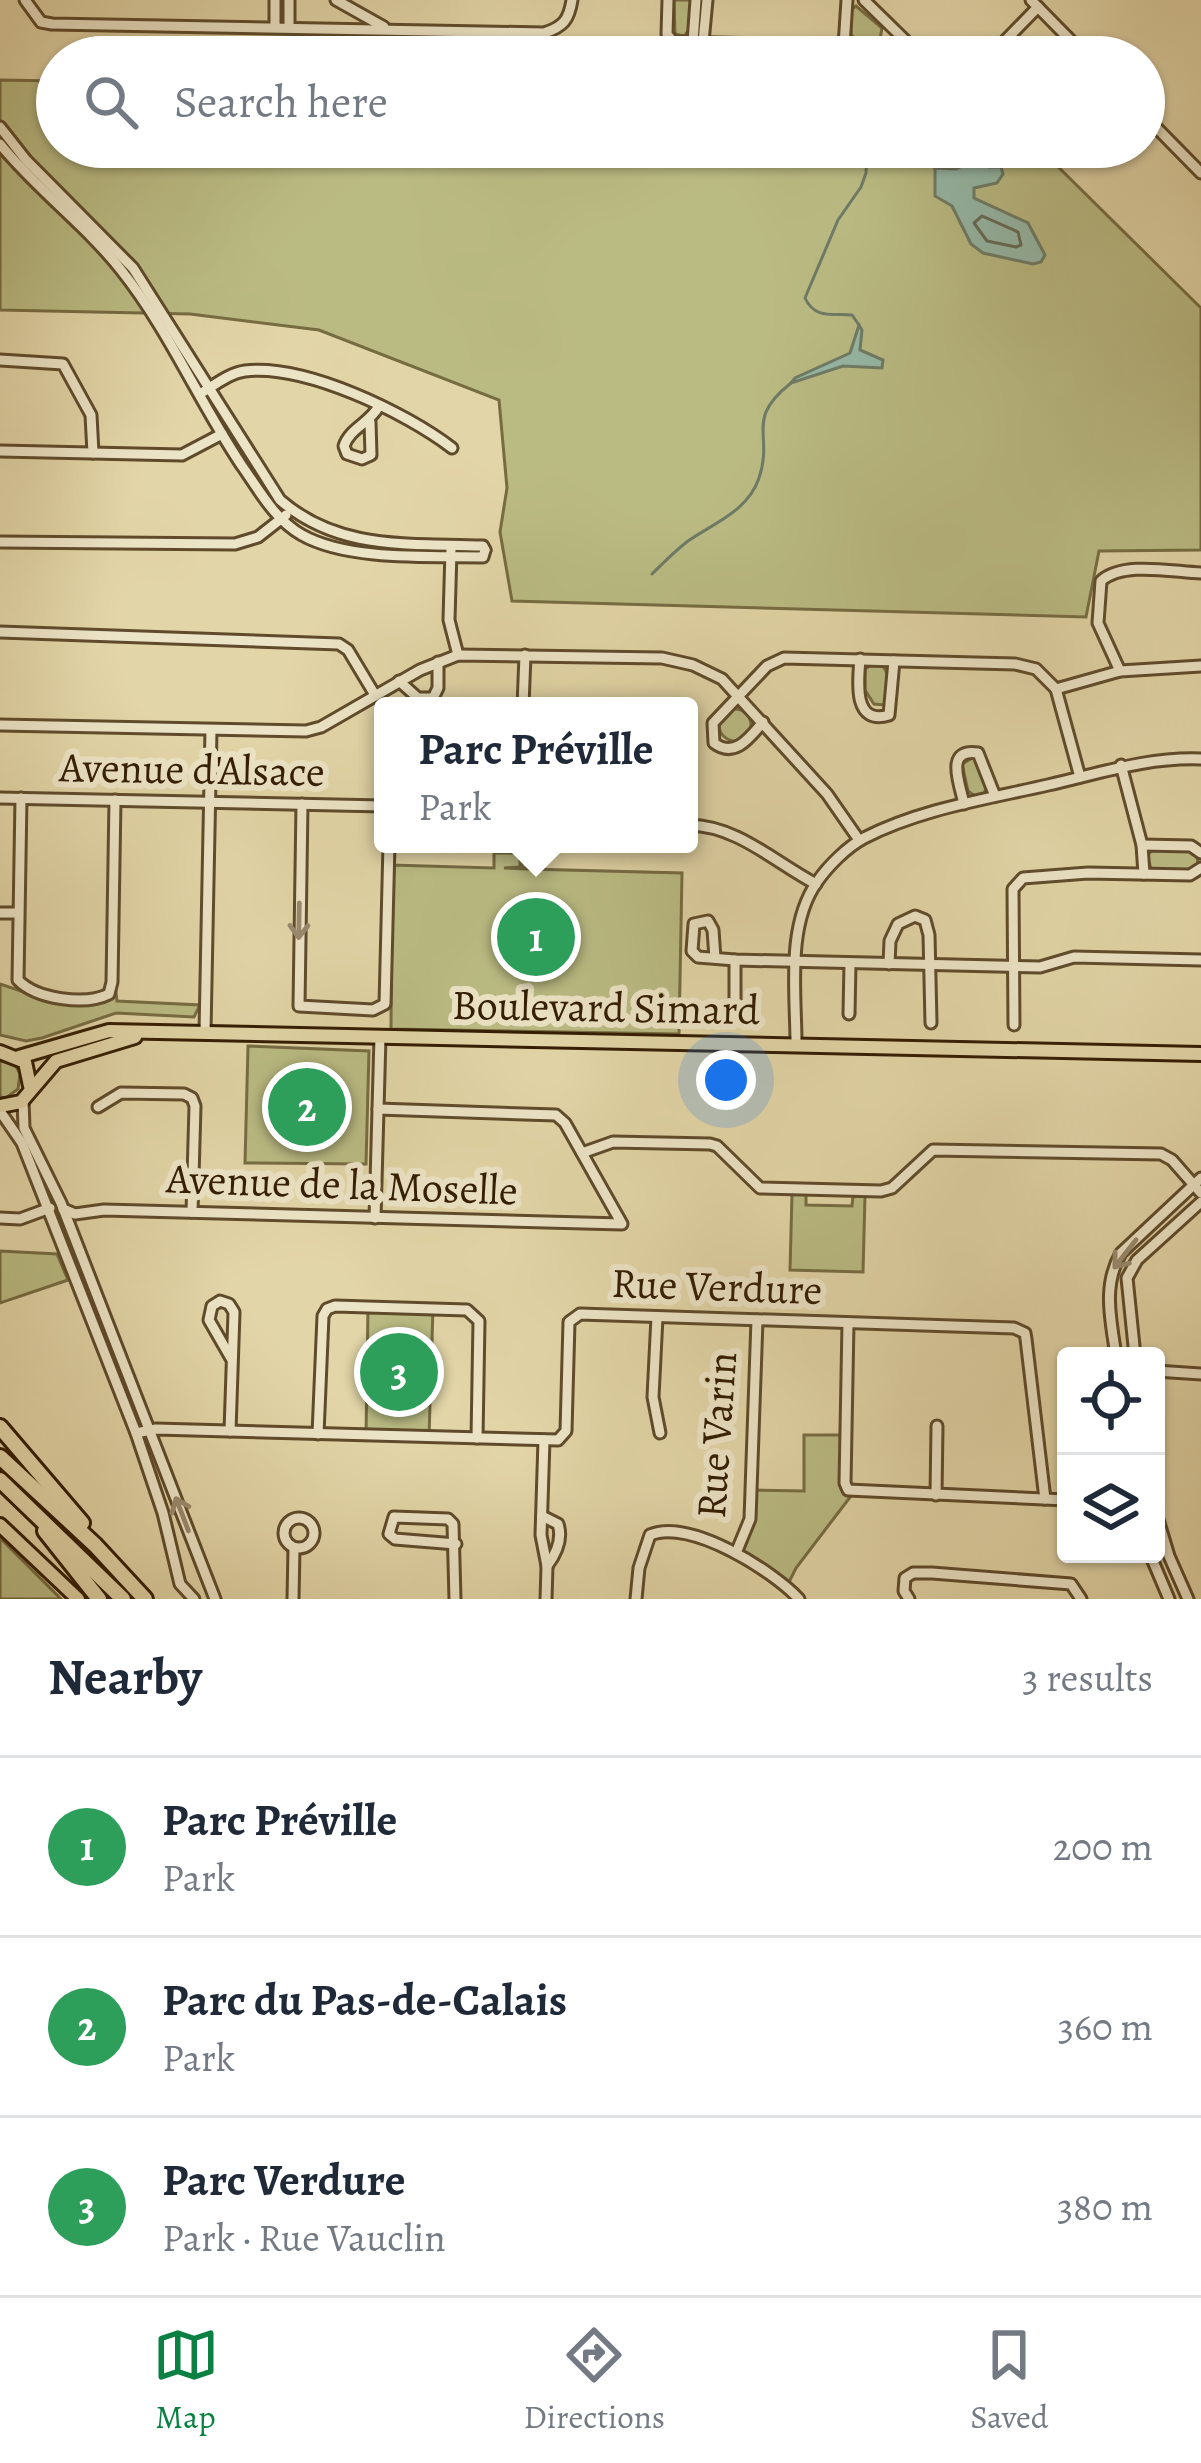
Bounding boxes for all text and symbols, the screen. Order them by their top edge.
search box [36,36,1165,168]
icon: search [78,69,144,135]
text: Search here [174,71,388,133]
popup [374,697,698,853]
text: Parc Préville [418,718,654,780]
street label: Avenue d'Alsace [58,738,325,800]
text: Park [418,780,492,833]
pin: 1 [497,892,575,982]
one-way arrow [288,901,311,940]
street label: Boulevard Simard [452,976,761,1038]
your location [696,1050,756,1110]
pin: 2 [268,1062,346,1152]
street label: Avenue de la Moselle [164,1149,519,1219]
one-way arrow [1112,1237,1138,1269]
street label: Rue Verdure [611,1254,823,1318]
pin: 3 [360,1327,438,1417]
map controls [1057,1347,1165,1563]
button: locate [1057,1347,1165,1455]
street label: Rue Varin [682,1350,750,1520]
button: layers [1057,1455,1165,1563]
one-way arrow [170,1496,191,1533]
text: Nearby [48,1642,202,1712]
text: 3 results [1022,1651,1153,1704]
text: Parc Préville [162,1789,397,1851]
text: 1 [80,1820,94,1873]
text: 200 m [1053,1820,1153,1873]
text: Park [162,1851,235,1904]
text: Parc du Pas-de-Calais [162,1969,567,2031]
text: 2 [78,2000,96,2053]
text: 360 m [1058,2000,1153,2053]
text: Park [162,2031,235,2084]
text: Parc Verdure [162,2149,405,2211]
text: 3 [79,2180,95,2233]
text: 380 m [1057,2180,1153,2233]
text: Park · Rue Vauclin [162,2211,446,2264]
tab: Map [153,2322,219,2439]
tab: Directions [524,2322,665,2439]
tab: Saved [970,2322,1048,2439]

